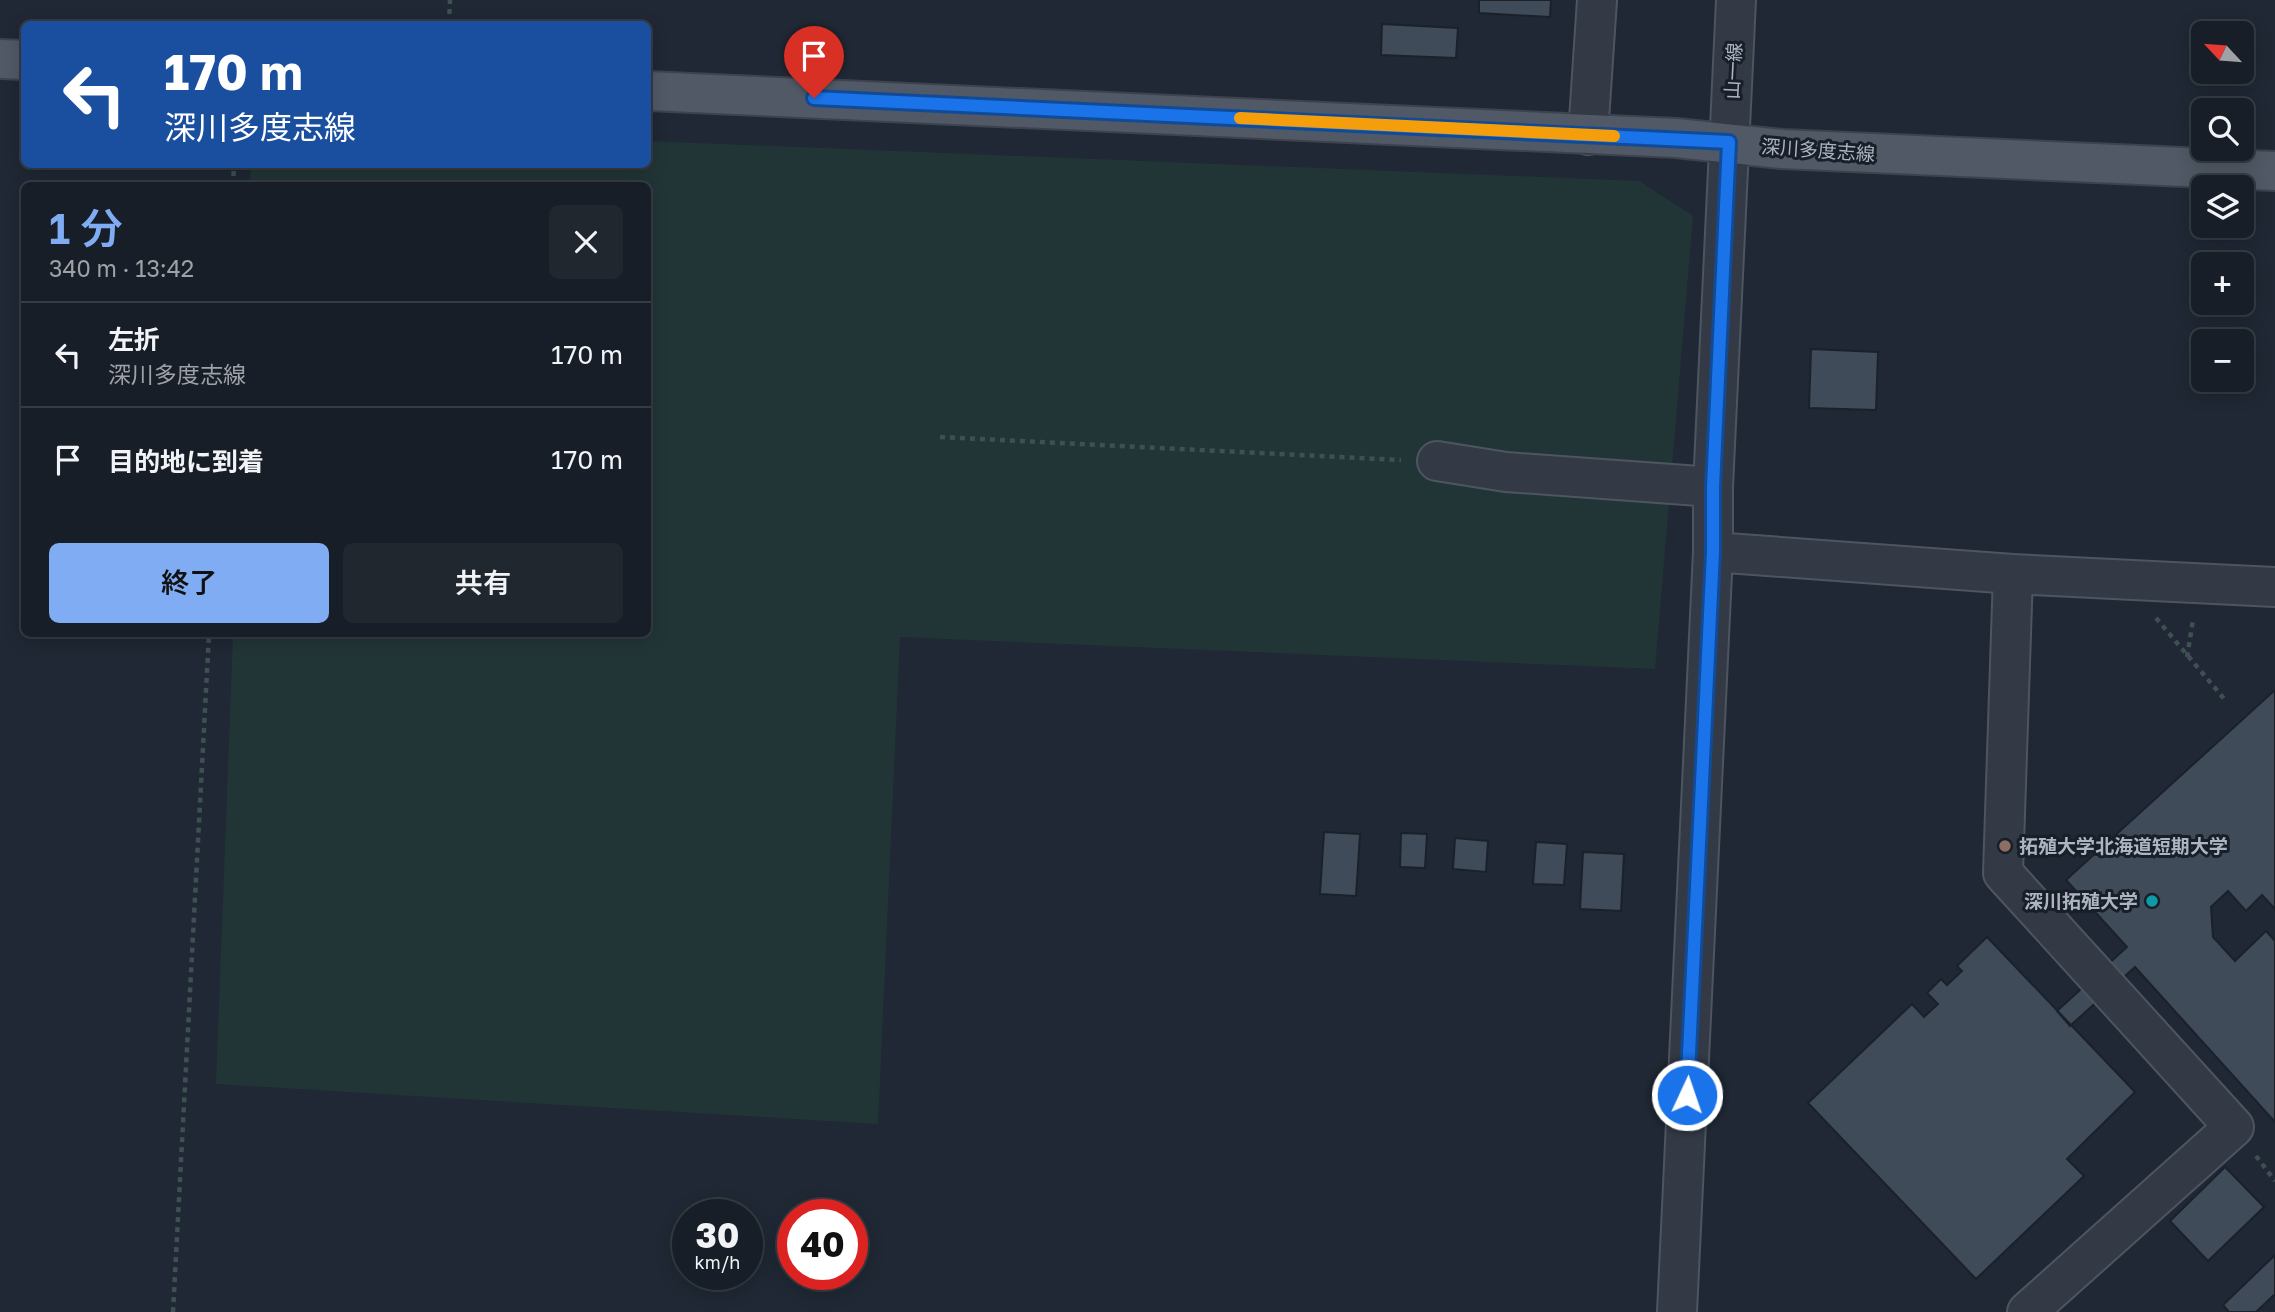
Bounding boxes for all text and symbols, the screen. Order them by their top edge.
north arrow [2191,21,2254,84]
map controls [2191,21,2254,392]
pin [784,26,844,98]
icon: arrive [795,37,833,75]
text: 170 m [164,42,303,101]
street label: 山一線 [1720,42,1745,100]
icon: left [49,49,140,140]
button: search [2191,98,2254,161]
text: 深川多度志線 [164,108,356,146]
street label: 深川多度志線 [1760,134,1876,165]
button: layers [2191,175,2254,238]
text: 1 分 [49,203,123,253]
button: close [549,205,623,279]
button: + [2191,252,2254,315]
text: 340 m · 13:42 [49,254,194,282]
text: 左折 [108,324,160,355]
button: − [2191,329,2254,392]
icon: left [49,336,87,374]
text: 170 m [551,339,623,370]
text: 深川多度志線 [108,360,246,388]
icon: arrive [49,441,87,479]
text: 170 m [551,444,623,475]
text: 目的地に到着 [108,446,264,477]
button: 終了 [49,543,329,623]
button: 共有 [343,543,623,623]
place label: 拓殖大学北海道短期大学 [2019,834,2228,857]
marker: 拓殖大学北海道短期大学 [1997,838,2013,854]
place label: 深川拓殖大学 [2024,889,2138,912]
marker: 深川拓殖大学 [2144,893,2160,909]
position arrow [1650,1058,1724,1132]
speed limit sign: 40 [777,1199,868,1290]
text: 30 [695,1214,740,1256]
text: km/h [695,1251,740,1273]

